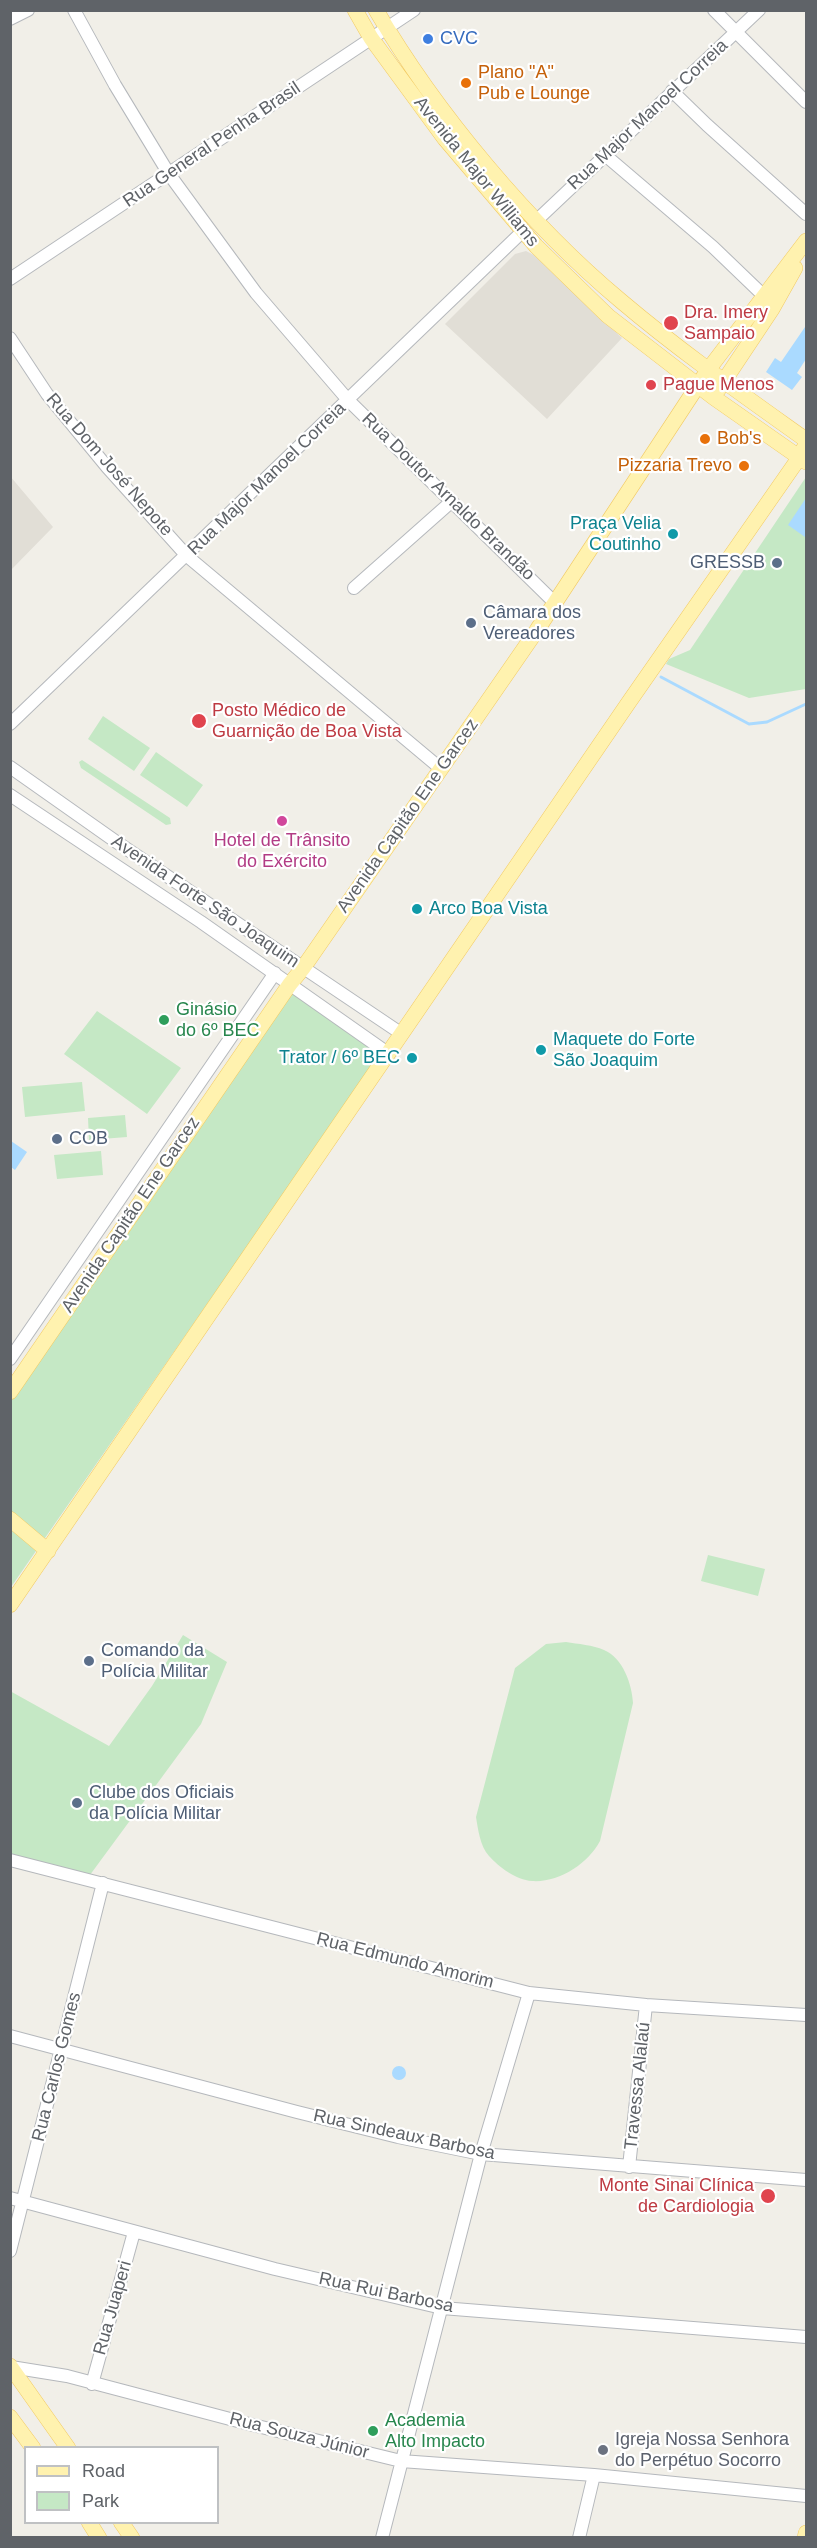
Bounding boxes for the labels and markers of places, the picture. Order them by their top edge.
place label: CVC [440,28,478,50]
marker: CVC [421,32,435,46]
place label: Plano "A" Pub e Lounge [478,62,590,104]
marker: Plano "A" Pub e Lounge [459,76,473,90]
place label: Dra. Imery Sampaio [684,302,768,344]
marker: Dra. Imery Sampaio [662,314,680,332]
place label: Pague Menos [663,374,774,396]
marker: Pague Menos [644,378,658,392]
place label: Bob's [717,428,761,450]
marker: Bob's [698,432,712,446]
place label: Pizzaria Trevo [618,455,732,477]
marker: Pizzaria Trevo [737,459,751,473]
place label: Praça Velia Coutinho [570,513,661,556]
marker: Praça Velia Coutinho [666,527,680,541]
place label: GRESSB [690,552,765,574]
marker: GRESSB [770,556,784,570]
place label: Câmara dos Vereadores [483,602,581,644]
marker: Câmara dos Vereadores [464,616,478,630]
place label: Posto Médico de Guarnição de Boa Vista [212,700,402,742]
marker: Posto Médico de Guarnição de Boa Vista [190,712,208,730]
marker: Hotel de Trânsito do Exército [275,814,289,828]
place label: Hotel de Trânsito do Exército [214,830,350,872]
place label: Arco Boa Vista [429,898,548,920]
marker: Arco Boa Vista [410,902,424,916]
place label: Ginásio do 6º BEC [176,999,260,1042]
marker: Ginásio do 6º BEC [157,1013,171,1027]
place label: Maquete do Forte São Joaquim [553,1029,695,1072]
marker: Maquete do Forte São Joaquim [534,1043,548,1057]
place label: Trator / 6º BEC [279,1047,400,1069]
marker: Trator / 6º BEC [405,1051,419,1065]
place label: COB [69,1128,108,1150]
marker: COB [50,1132,64,1146]
place label: Comando da Polícia Militar [101,1640,208,1682]
marker: Comando da Polícia Militar [82,1654,96,1668]
place label: Clube dos Oficiais da Polícia Militar [89,1782,234,1824]
marker: Clube dos Oficiais da Polícia Militar [70,1796,84,1810]
place label: Monte Sinai Clínica de Cardiologia [599,2175,754,2218]
marker: Monte Sinai Clínica de Cardiologia [759,2187,777,2205]
place label: Academia Alto Impacto [385,2410,485,2452]
marker: Academia Alto Impacto [366,2424,380,2438]
place label: Igreja Nossa Senhora do Perpétuo Socorro [615,2429,789,2472]
marker: Igreja Nossa Senhora do Perpétuo Socorro [596,2443,610,2457]

